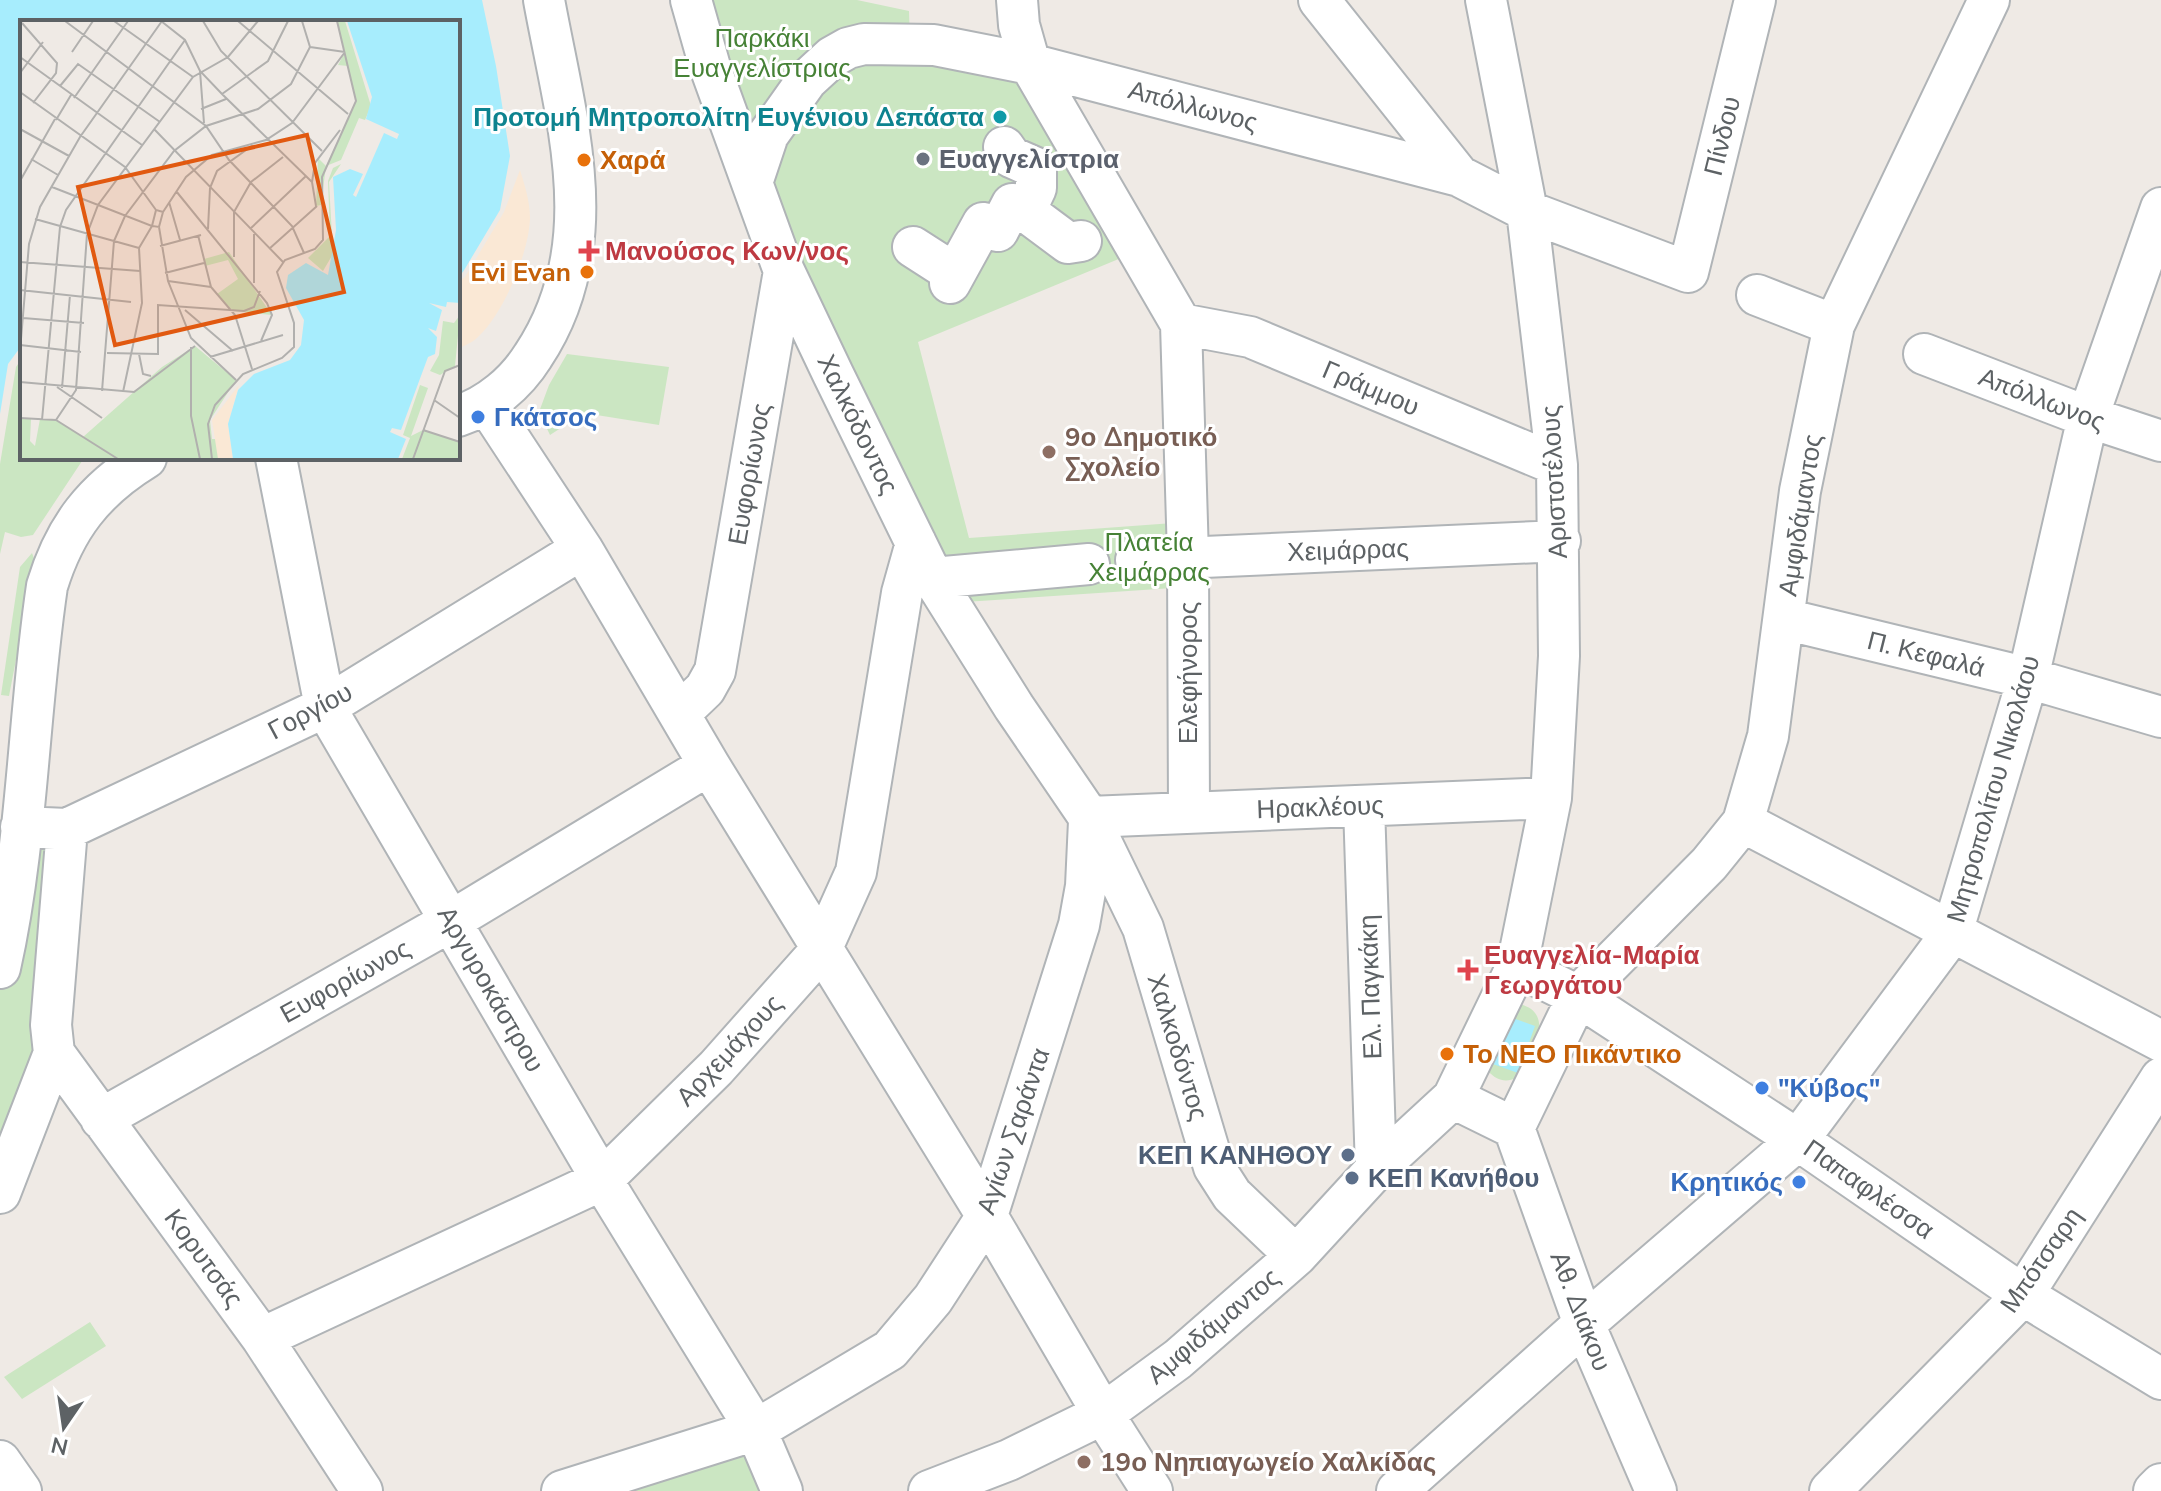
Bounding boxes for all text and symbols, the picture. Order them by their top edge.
inset map [20,20,460,460]
park label: Παρκάκι Ευαγγελίστριας [673,21,851,86]
street label: Απόλλωνος [1124,72,1261,141]
street label: Πίνδου [1696,93,1749,180]
place label: Προτομή Μητροπολίτη Ευγένιου Δεπάστα [473,100,984,135]
marker: Προτομή Μητροπολίτη Ευγένιου Δεπάστα [991,108,1009,126]
place label: Ευαγγελίστρια [939,142,1119,177]
place label: Χαρά [600,143,665,178]
marker: Ευαγγελίστρια [914,150,932,168]
marker: Χαρά [575,151,593,169]
place label: Μανούσος Κων/νος [605,234,849,269]
marker: Μανούσος Κων/νος [580,242,598,260]
place label: Evi Evan [470,255,571,290]
marker: Evi Evan [578,263,596,281]
street label: Χαλκόδοντος [809,349,906,500]
street label: Γράμμου [1317,352,1425,424]
street label: Απόλλωνος [1974,359,2110,440]
place label: Γκάτσος [494,400,597,435]
street label: Ευφορίωνος [720,400,779,548]
street label: Αριστοτέλους [1533,404,1576,560]
marker: Γκάτσος [469,408,487,426]
place label: 9ο Δημοτικό Σχολείο [1065,420,1217,485]
street label: Αμφιδάμαντος [1770,432,1831,599]
marker: 9ο Δημοτικό Σχολείο [1040,443,1058,461]
park label: Πλατεία Χειμάρρας [1088,525,1210,590]
street label: Χειμάρρας [1287,531,1409,570]
street label: Ελεφήνορος [1171,602,1206,744]
street label: Π. Κεφαλά [1863,623,1988,686]
street label: Μητροπολίτου Νικολάου [1939,651,2048,927]
street label: Γοργίου [262,675,359,748]
street label: Ηρακλέους [1256,788,1384,827]
street label: Αργυροκάστρου [429,900,552,1079]
street label: Ελ. Παγκάκη [1350,914,1391,1060]
street label: Ευφορίωνος [274,931,417,1032]
place label: Ευαγγελία-Μαρία Γεωργάτου [1484,938,1700,1003]
marker: Ευαγγελία-Μαρία Γεωργάτου [1459,961,1477,979]
street label: Χαλκοδόντος [1139,970,1216,1125]
street label: Αρχεμάχους [668,987,790,1114]
place label: Το ΝΕΟ Πικάντικο [1463,1037,1682,1072]
street label: Αγίων Σαράντα [969,1043,1058,1219]
marker: Το ΝΕΟ Πικάντικο [1438,1045,1456,1063]
place label: "Κύβος" [1778,1071,1880,1106]
marker: "Κύβος" [1753,1079,1771,1097]
street label: Παπαφλέσσα [1796,1131,1941,1247]
place label: ΚΕΠ ΚΑΝΗΘΟΥ [1138,1138,1332,1173]
marker: ΚΕΠ ΚΑΝΗΘΟΥ [1339,1146,1357,1164]
place label: ΚΕΠ Κανήθου [1368,1161,1540,1196]
place label: Κρητικός [1670,1165,1783,1200]
marker: ΚΕΠ Κανήθου [1343,1169,1361,1187]
marker: Κρητικός [1790,1173,1808,1191]
street label: Μπότσαρη [1992,1201,2091,1320]
street label: Κορυτσάς [156,1202,251,1315]
street label: Αθ. Διάκου [1542,1246,1619,1376]
street label: Αμφιδάμαντος [1139,1260,1287,1392]
north arrow [24,1387,104,1467]
text: N [48,1429,71,1462]
place label: 19ο Νηπιαγωγείο Χαλκίδας [1100,1445,1436,1480]
marker: 19ο Νηπιαγωγείο Χαλκίδας [1075,1453,1093,1471]

